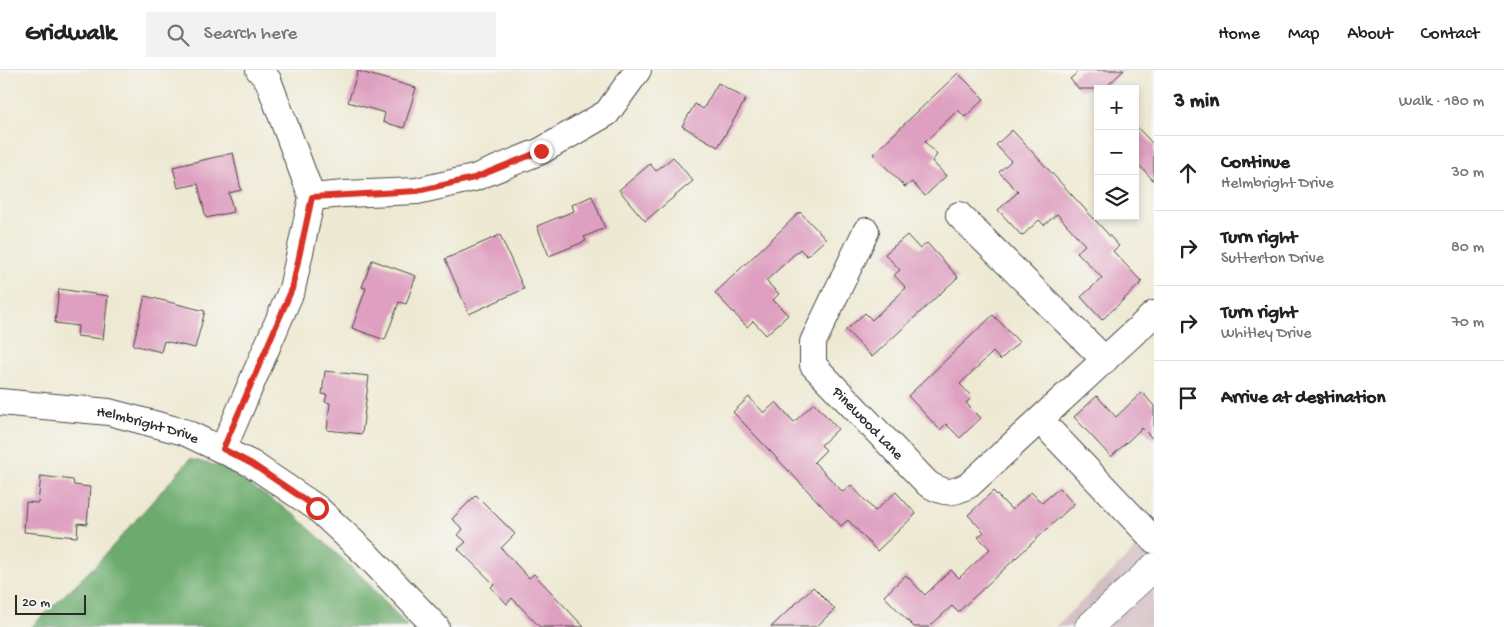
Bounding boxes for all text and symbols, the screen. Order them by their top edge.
search box [146,12,496,57]
text: Gridwalk [25,20,116,49]
icon: search [164,21,192,49]
text: Search here [204,23,297,46]
text: Home [1218,24,1260,45]
text: Map [1288,24,1319,45]
text: About [1347,24,1393,45]
text: Contact [1421,24,1479,45]
map controls [1094,85,1139,220]
button: + [1094,85,1139,130]
text: 3 min [1174,90,1219,115]
text: Walk · 180 m [1399,93,1484,112]
button: − [1094,130,1139,175]
route end [530,140,553,163]
text: Continue [1221,152,1290,175]
icon: ahead [1174,159,1202,187]
text: 30 m [1451,164,1484,183]
button: layers [1094,175,1139,220]
text: Helmbright Drive [1221,175,1334,194]
text: Turn right [1221,227,1297,250]
icon: right [1174,234,1202,262]
text: 80 m [1451,239,1484,258]
text: Sutterton Drive [1221,250,1324,269]
text: Turn right [1221,302,1297,325]
icon: right [1174,309,1202,337]
text: 70 m [1451,314,1484,333]
text: Whitley Drive [1221,325,1312,344]
street label: Pinewood Lane [827,383,907,464]
icon: arrive [1174,384,1202,412]
text: Arrive at destination [1221,387,1385,410]
street label: Helmbright Drive [96,404,202,449]
route start [306,497,329,520]
scale bar [15,592,86,615]
text: 20 m [22,595,50,612]

